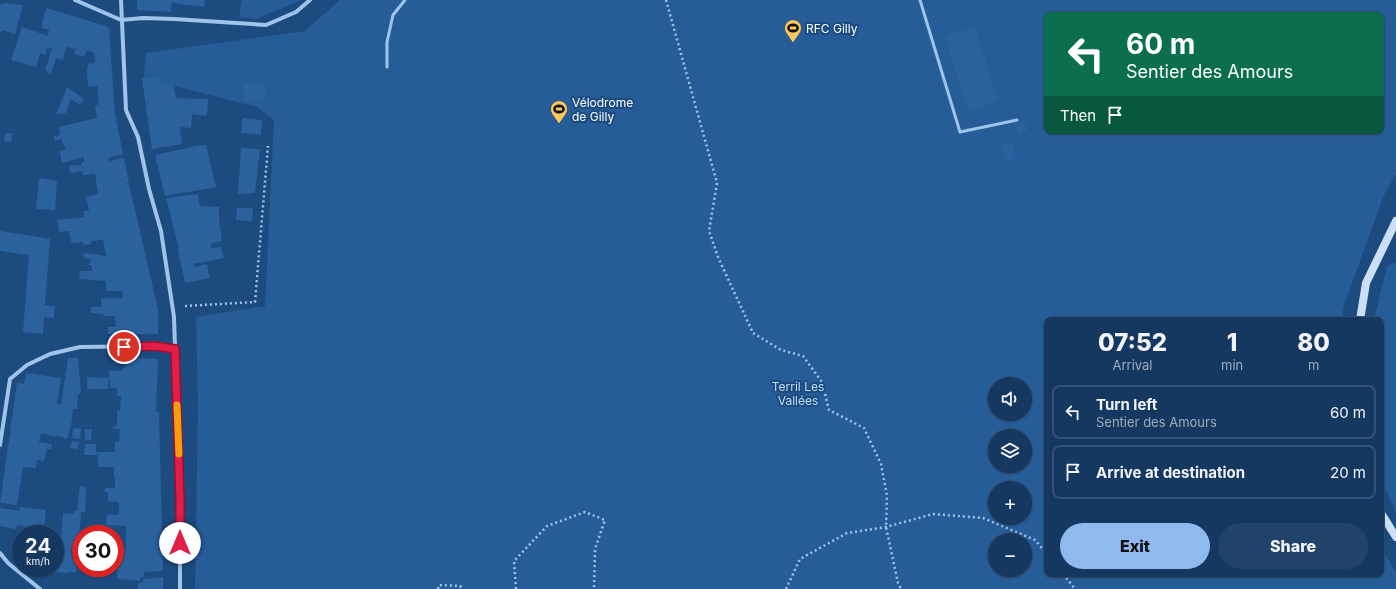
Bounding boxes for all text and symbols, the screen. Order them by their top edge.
sports icon: RFC Gilly [783,18,803,43]
place label: RFC Gilly [806,21,858,36]
text: 60 m [1126,27,1195,61]
icon: left [1060,28,1112,80]
text: Sentier des Amours [1126,61,1293,82]
place label: Vélodrome de Gilly [572,95,633,124]
sports icon: Vélodrome de Gilly [549,99,569,124]
icon: arrive [1104,104,1126,126]
text: Then [1060,106,1096,125]
text: 07:52 [1098,328,1167,357]
text: 1 [1227,328,1237,357]
text: 80 [1297,328,1330,357]
pin [107,330,141,364]
icon: arrive [113,336,135,358]
text: Arrival [1113,357,1153,373]
text: min [1221,357,1243,373]
text: m [1308,357,1319,373]
map controls [988,377,1032,577]
button: sound [988,377,1032,421]
park label: Terril Les Vallées [772,379,824,408]
text: Turn left [1096,395,1157,414]
icon: left [1062,401,1084,423]
text: 60 m [1330,403,1366,422]
text: Sentier des Amours [1096,414,1217,430]
button: layers [988,429,1032,473]
icon: arrive [1062,461,1084,483]
text: Arrive at destination [1096,463,1245,482]
text: 20 m [1330,463,1366,482]
button: + [988,481,1032,525]
position arrow [159,522,201,564]
button: Exit [1060,523,1210,569]
button: Share [1218,523,1368,569]
speed limit sign: 30 [72,525,124,577]
button: − [988,533,1032,577]
text: 24 [25,534,51,558]
text: km/h [26,555,50,567]

